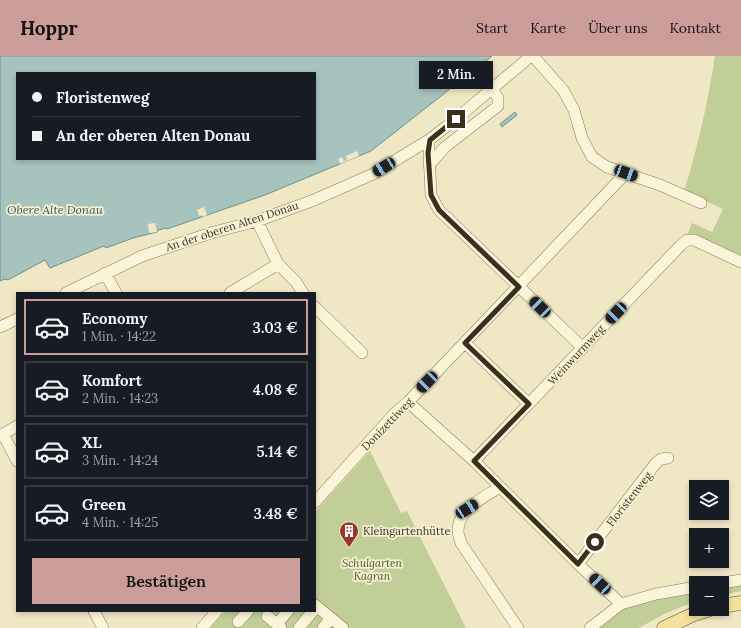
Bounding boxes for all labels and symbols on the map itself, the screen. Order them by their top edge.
callout: 2 Min. [419,61,493,89]
route end [447,110,465,128]
car [371,156,397,178]
car [613,163,639,183]
street label: An der oberen Alten Donau [163,198,301,254]
water label: Obere Alte Donau [7,202,104,217]
car [527,294,553,320]
car [603,300,629,326]
street label: Weinwurmweg [545,322,608,388]
car [414,369,440,395]
street label: Donizettiweg [358,394,416,453]
street label: Floristenweg [603,468,655,529]
car [454,497,480,521]
building icon: Kleingartenhütte [338,520,360,548]
place label: Kleingartenhütte [363,524,451,538]
route start [586,533,604,551]
park label: Schulgarten Kagran [342,556,402,583]
car [587,571,613,597]

